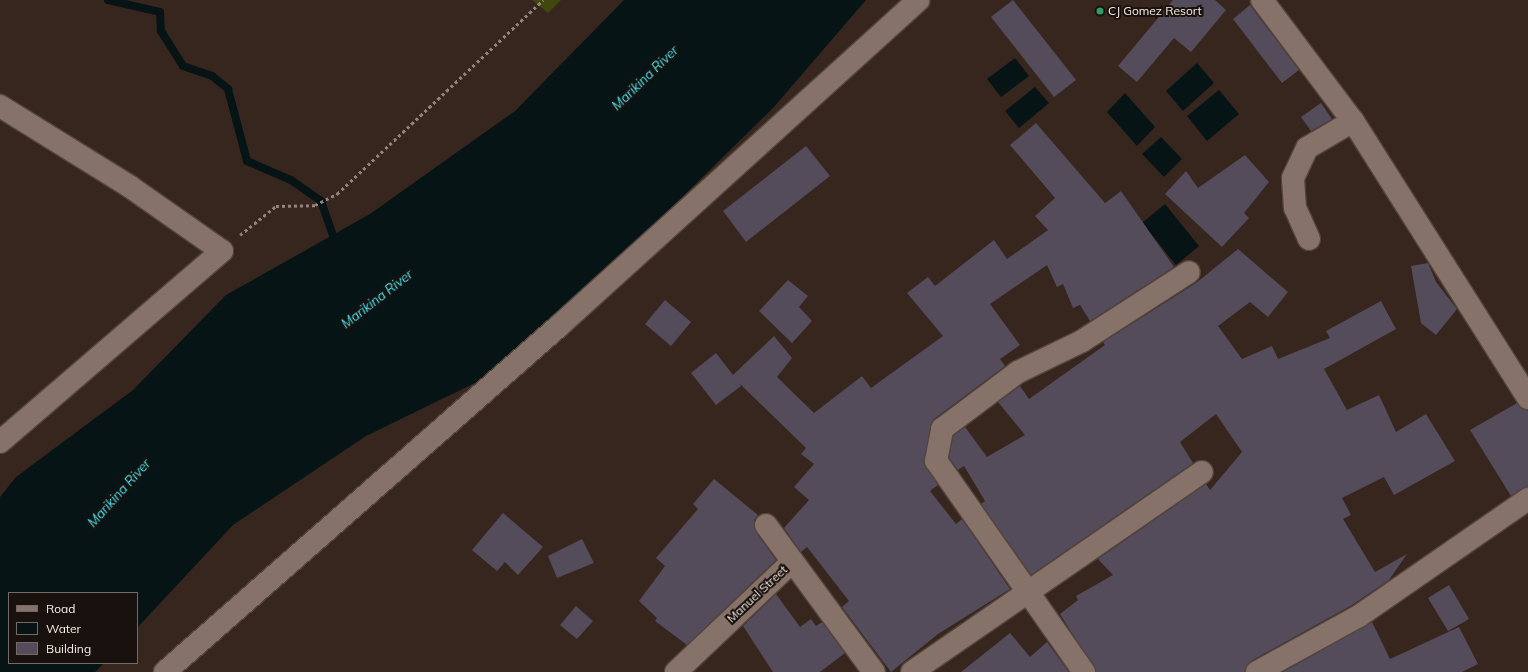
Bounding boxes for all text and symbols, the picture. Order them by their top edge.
place label: CJ Gomez Resort [1108,4,1202,18]
marker: CJ Gomez Resort [1095,6,1105,16]
water label: Marikina River [609,42,681,114]
water label: Marikina River [338,266,416,332]
water label: Marikina River [84,456,154,530]
street label: Manuel Street [724,562,790,626]
legend [8,592,138,664]
text: Road [46,601,75,616]
text: Water [46,621,81,636]
text: Building [46,641,91,656]

